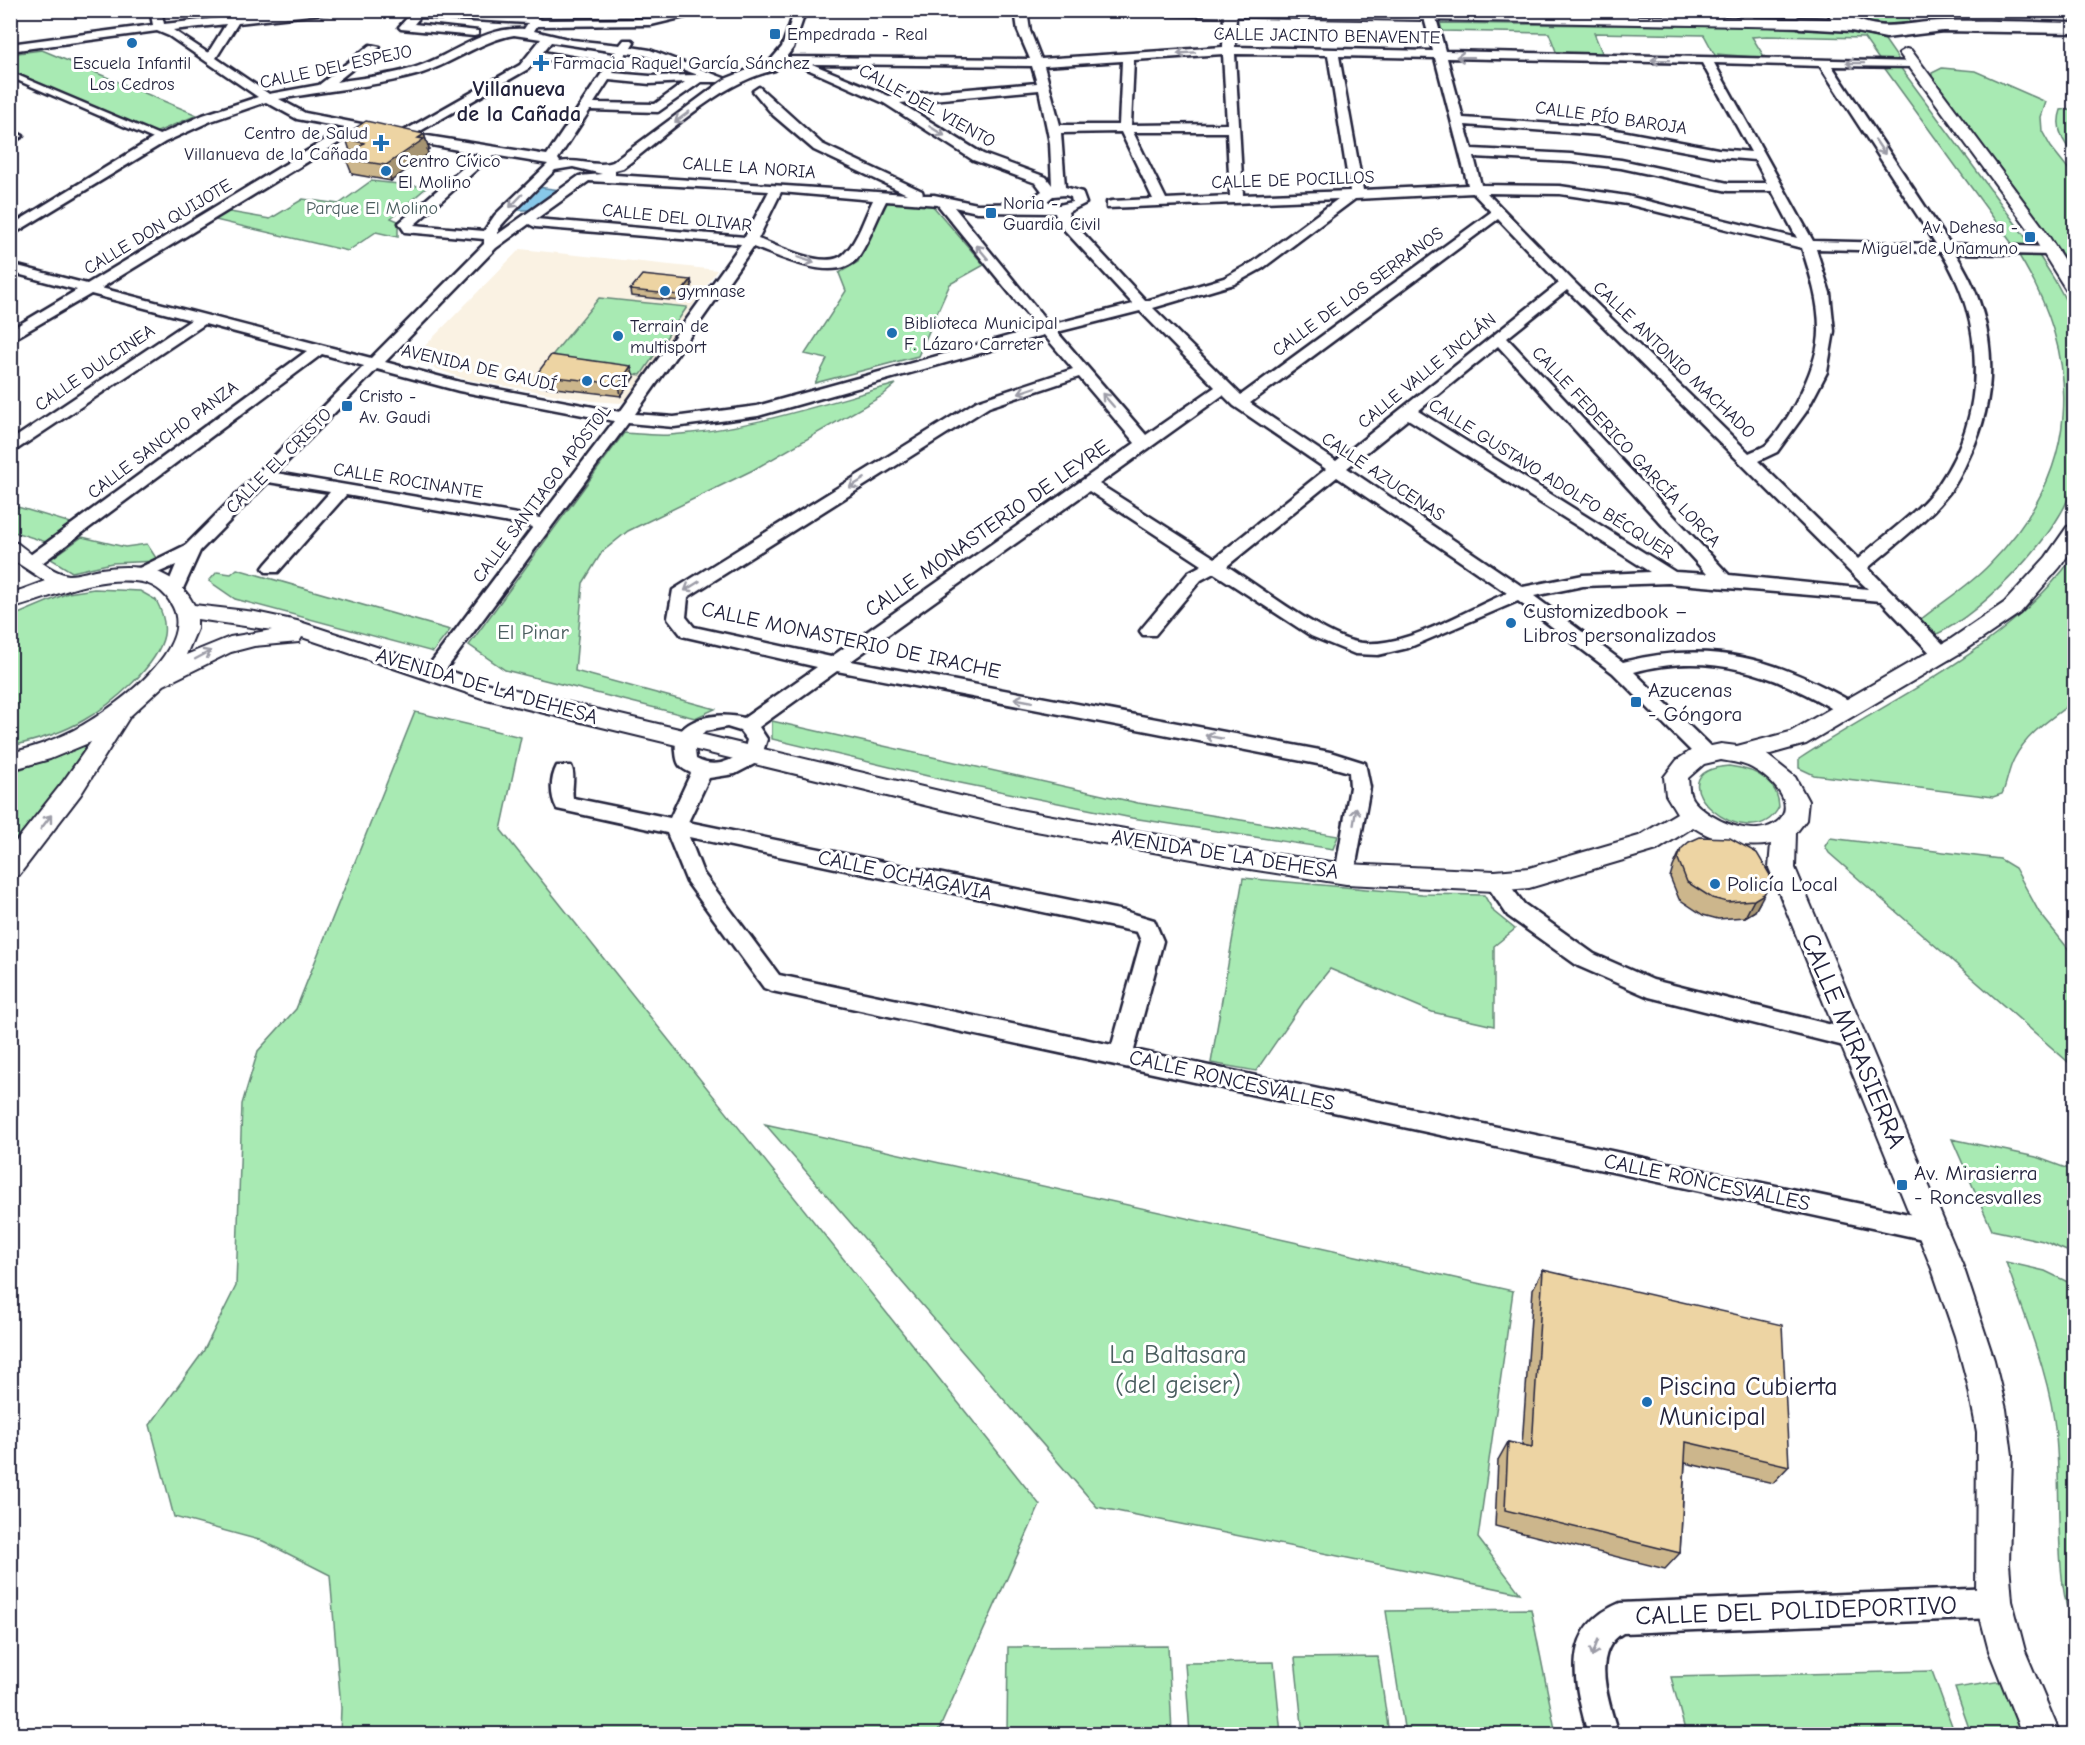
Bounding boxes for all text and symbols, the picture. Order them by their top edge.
place label: Empedrada - Real [787,24,928,45]
street label: CALLE JACINTO BENAVENTE [1213,24,1441,48]
marker: Empedrada - Real [768,27,782,41]
marker: Escuela Infantil Los Cedros [125,36,139,50]
street label: CALLE DEL ESPEJO [258,41,414,93]
one-way arrow [1177,48,1196,59]
one-way arrow [1455,51,1475,62]
place label: Escuela Infantil Los Cedros [73,53,191,95]
place label: Farmacia Raquel García Sánchez [553,53,810,74]
one-way arrow [1650,54,1670,66]
marker: Farmacia Raquel García Sánchez [534,56,548,70]
one-way arrow [1845,57,1865,69]
street label: CALLE DEL VIENTO [855,60,999,152]
district label: Villanueva de la Cañada [457,76,581,127]
street label: CALLE PÍO BAROJA [1534,96,1688,139]
one-way arrow [674,110,690,123]
place label: Centro de Salud Villanueva de la Cañada [184,123,368,165]
one-way arrow [928,125,945,137]
marker: Centro de Salud Villanueva de la Cañada [372,134,390,152]
one-way arrow [1874,138,1886,154]
place label: Centro Cívico El Molino [398,151,501,193]
street label: CALLE LA NORIA [682,153,816,183]
marker: Centro Cívico El Molino [379,164,393,178]
street label: CALLE DE POCILLOS [1211,167,1375,193]
street label: CALLE DON QUIJOTE [80,175,236,279]
one-way arrow [509,193,523,208]
place label: Noria - Guardia Civil [1003,193,1101,235]
park label: Parque El Molino [306,198,438,219]
street label: CALLE DEL OLIVAR [601,200,753,236]
marker: Noria - Guardia Civil [984,206,998,220]
place label: Av. Dehesa - Miguel de Unamuno [1861,217,2018,259]
street label: CALLE DE LOS SERRANOS [1268,223,1448,361]
marker: Av. Dehesa - Miguel de Unamuno [2023,230,2037,244]
one-way arrow [975,244,988,260]
one-way arrow [796,255,815,266]
street label: CALLE ANTONIO MACHADO [1588,277,1760,443]
place label: gymnase [677,281,745,302]
marker: gymnase [658,284,672,298]
street label: CALLE VALLE INCLÁN [1353,308,1500,433]
place label: Biblioteca Municipal F. Lázaro Carreter [904,313,1058,355]
place label: Terrain de multisport [630,316,709,358]
street label: CALLE DULCINEA [31,320,159,416]
marker: Biblioteca Municipal F. Lázaro Carreter [885,326,899,340]
marker: Terrain de multisport [611,329,625,343]
street label: AVENIDA DE GAUDÍ [399,339,559,396]
street label: CALLE FEDERICO GARCÍA LORCA [1527,342,1725,552]
place label: CCI [599,371,628,392]
marker: CCI [580,374,594,388]
street label: CALLE SANCHO PANZA [84,377,242,503]
one-way arrow [1018,385,1037,396]
place label: Cristo - Av. Gaudi [359,386,431,428]
one-way arrow [1101,393,1115,408]
street label: CALLE GUSTAVO ADOLFO BÉCQUER [1424,394,1678,564]
marker: Cristo - Av. Gaudi [340,399,354,413]
street label: CALLE SANTIAGO APÓSTOL [468,400,616,587]
street label: CALLE EL CRISTO [222,404,336,518]
street label: CALLE AZUCENAS [1317,428,1449,526]
street label: CALLE MONASTERIO DE LEYRE [860,434,1114,622]
street label: CALLE ROCINANTE [332,459,484,503]
one-way arrow [849,477,866,489]
one-way arrow [684,581,701,593]
street label: CALLE MONASTERIO DE IRACHE [699,597,1003,683]
place label: Customizedbook – Libros personalizados [1523,599,1716,647]
marker: Customizedbook – Libros personalizados [1504,616,1518,630]
park label: El Pinar [497,620,569,644]
street label: AVENIDA DE LA DEHESA [373,643,601,729]
one-way arrow [194,649,211,661]
place label: Azucenas - Góngora [1648,678,1742,726]
one-way arrow [1013,694,1033,705]
marker: Azucenas - Góngora [1629,695,1643,709]
one-way arrow [1205,731,1225,742]
one-way arrow [1350,806,1361,826]
one-way arrow [40,815,53,831]
street label: AVENIDA DE LA DEHESA [1110,824,1340,884]
street label: CALLE OCHAGAVIA [816,845,994,905]
place label: Policía Local [1727,872,1838,896]
marker: Policía Local [1708,877,1722,891]
street label: CALLE MIRASIERRA [1794,929,1912,1153]
street label: CALLE RONCESVALLES [1127,1045,1337,1115]
street label: CALLE RONCESVALLES [1602,1148,1812,1216]
place label: Av. Mirasierra - Roncesvalles [1914,1161,2041,1209]
marker: Av. Mirasierra - Roncesvalles [1895,1178,1909,1192]
park label: La Baltasara (del geiser) [1109,1340,1247,1400]
place label: Piscina Cubierta Municipal [1659,1372,1838,1432]
marker: Piscina Cubierta Municipal [1640,1395,1654,1409]
street label: CALLE DEL POLIDEPORTIVO [1635,1590,1957,1632]
one-way arrow [1589,1638,1600,1657]

